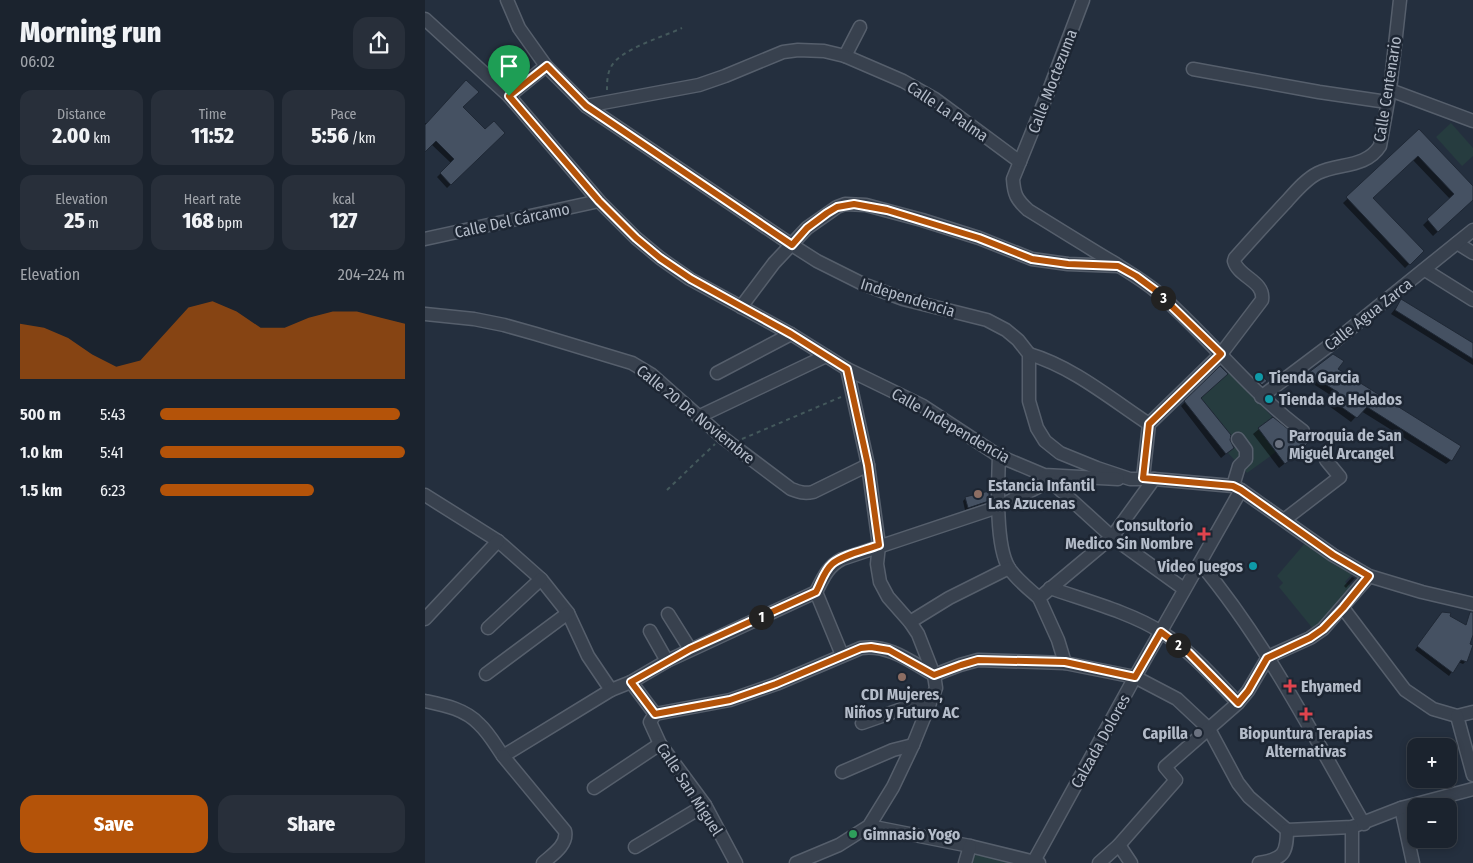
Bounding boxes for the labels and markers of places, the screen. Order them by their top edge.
pin [488,45,530,96]
pin: 3 [1151,286,1175,310]
place label: Tienda Garcia [1269,368,1359,387]
marker: Tienda Garcia [1253,371,1265,383]
place label: Tienda de Helados [1279,390,1402,409]
marker: Tienda de Helados [1263,393,1275,405]
place label: Parroquia de San Miguél Arcangel [1289,426,1402,463]
marker: Parroquia de San Miguél Arcangel [1273,438,1285,450]
place label: Estancia Infantil Las Azucenas [988,476,1095,513]
marker: Estancia Infantil Las Azucenas [972,488,984,500]
place label: Consultorio Medico Sin Nombre [1065,516,1193,553]
marker: Consultorio Medico Sin Nombre [1197,527,1211,541]
place label: Video Juegos [1157,557,1243,576]
marker: Video Juegos [1247,560,1259,572]
pin: 1 [749,604,773,630]
pin: 2 [1165,632,1191,658]
marker: CDI Mujeres, Niños y Futuro AC [896,671,908,683]
place label: Ehyamed [1301,677,1361,696]
marker: Ehyamed [1283,679,1297,693]
place label: CDI Mujeres, Niños y Futuro AC [845,685,960,722]
marker: Biopuntura Terapias Alternativas [1299,707,1313,721]
place label: Capilla [1142,724,1188,743]
place label: Biopuntura Terapias Alternativas [1239,724,1373,761]
marker: Capilla [1192,727,1204,739]
place label: Gimnasio Yogo [863,825,961,844]
marker: Gimnasio Yogo [847,828,859,840]

